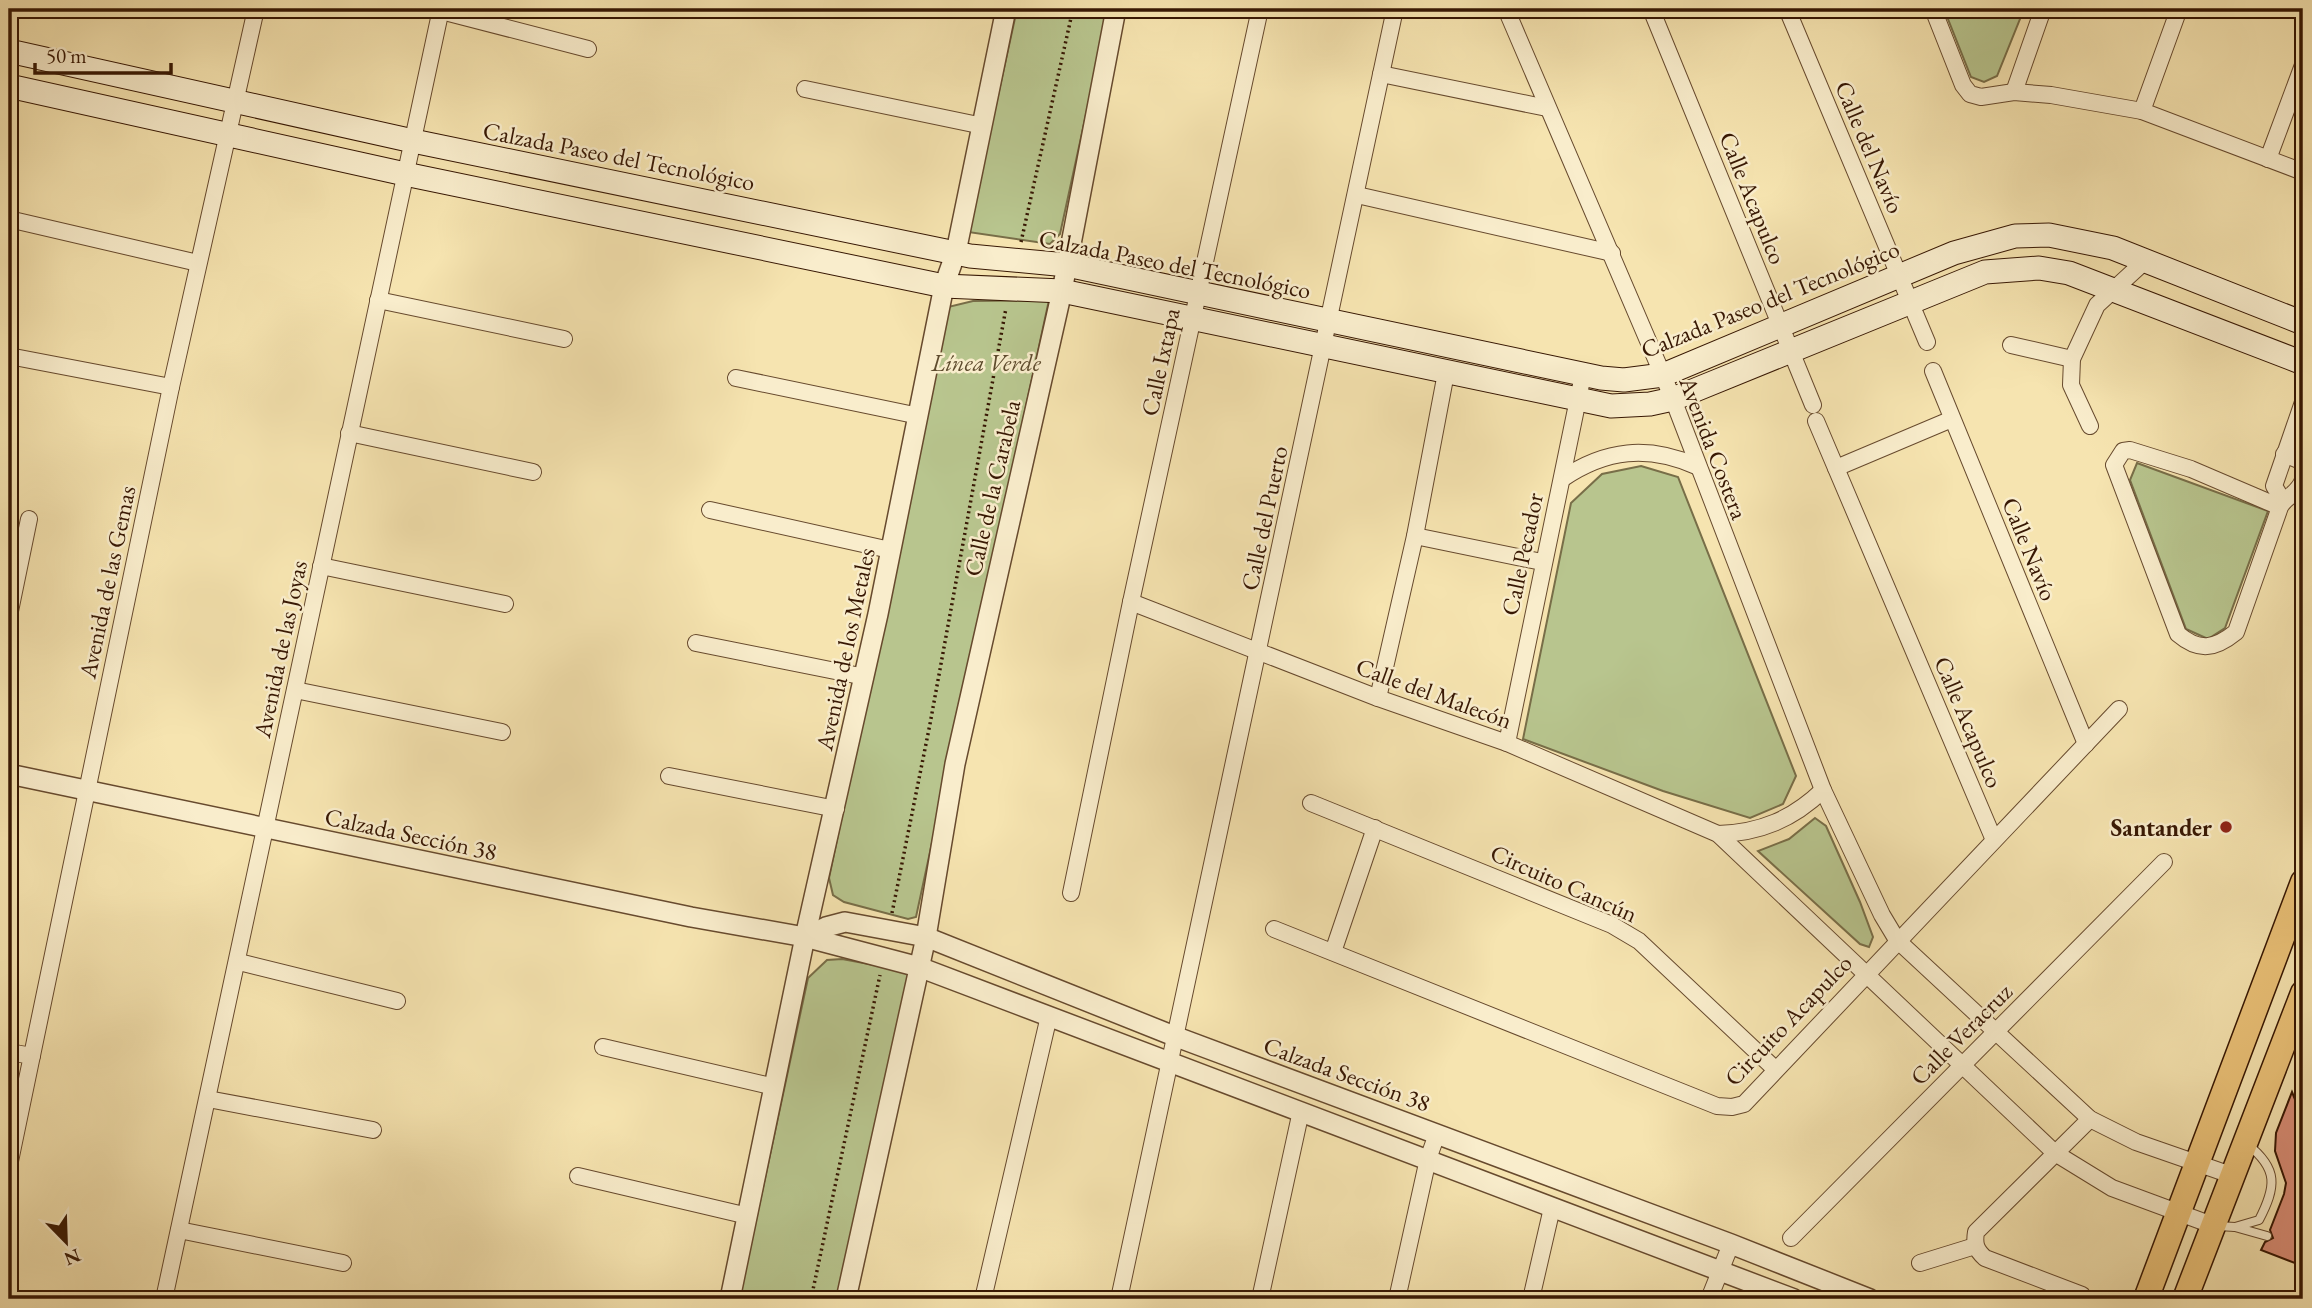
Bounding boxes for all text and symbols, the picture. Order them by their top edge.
scale bar [35,32,172,76]
text: 50 m [46,42,87,69]
street label: Calle del Navío [1828,76,1912,218]
street label: Calzada Paseo del Tecnológico [480,114,758,198]
street label: Calle Acapulco [1712,127,1794,269]
street label: Calzada Paseo del Tecnológico [1036,222,1314,306]
street label: Calzada Paseo del Tecnológico [1636,233,1904,365]
street label: Calle Ixtapa [1133,305,1187,419]
park label: Línea Verde [930,347,1042,378]
street label: Avenida Costera [1672,371,1756,524]
street label: Calle de la Carabela [957,396,1027,579]
street label: Calle del Puerto [1234,443,1294,593]
street label: Avenida de las Gemas [71,483,143,682]
street label: Calle Pecador [1494,490,1550,618]
street label: Calle Navío [1995,493,2065,605]
street label: Avenida de los Metales [808,545,882,754]
street label: Avenida de las Joyas [246,558,314,741]
street label: Calle del Malecón [1352,650,1517,736]
street label: Calle Acapulco [1927,652,2011,793]
street label: Calzada Sección 38 [322,801,500,867]
place label: Santander [2111,812,2212,843]
marker: Santander [2218,819,2234,835]
street label: Circuito Cancún [1486,837,1643,929]
street label: Circuito Acapulco [1717,948,1859,1092]
street label: Calle Veracruz [1903,976,2019,1092]
street label: Calzada Sección 38 [1259,1029,1435,1119]
north arrow [32,1206,102,1276]
text: N [60,1243,84,1272]

